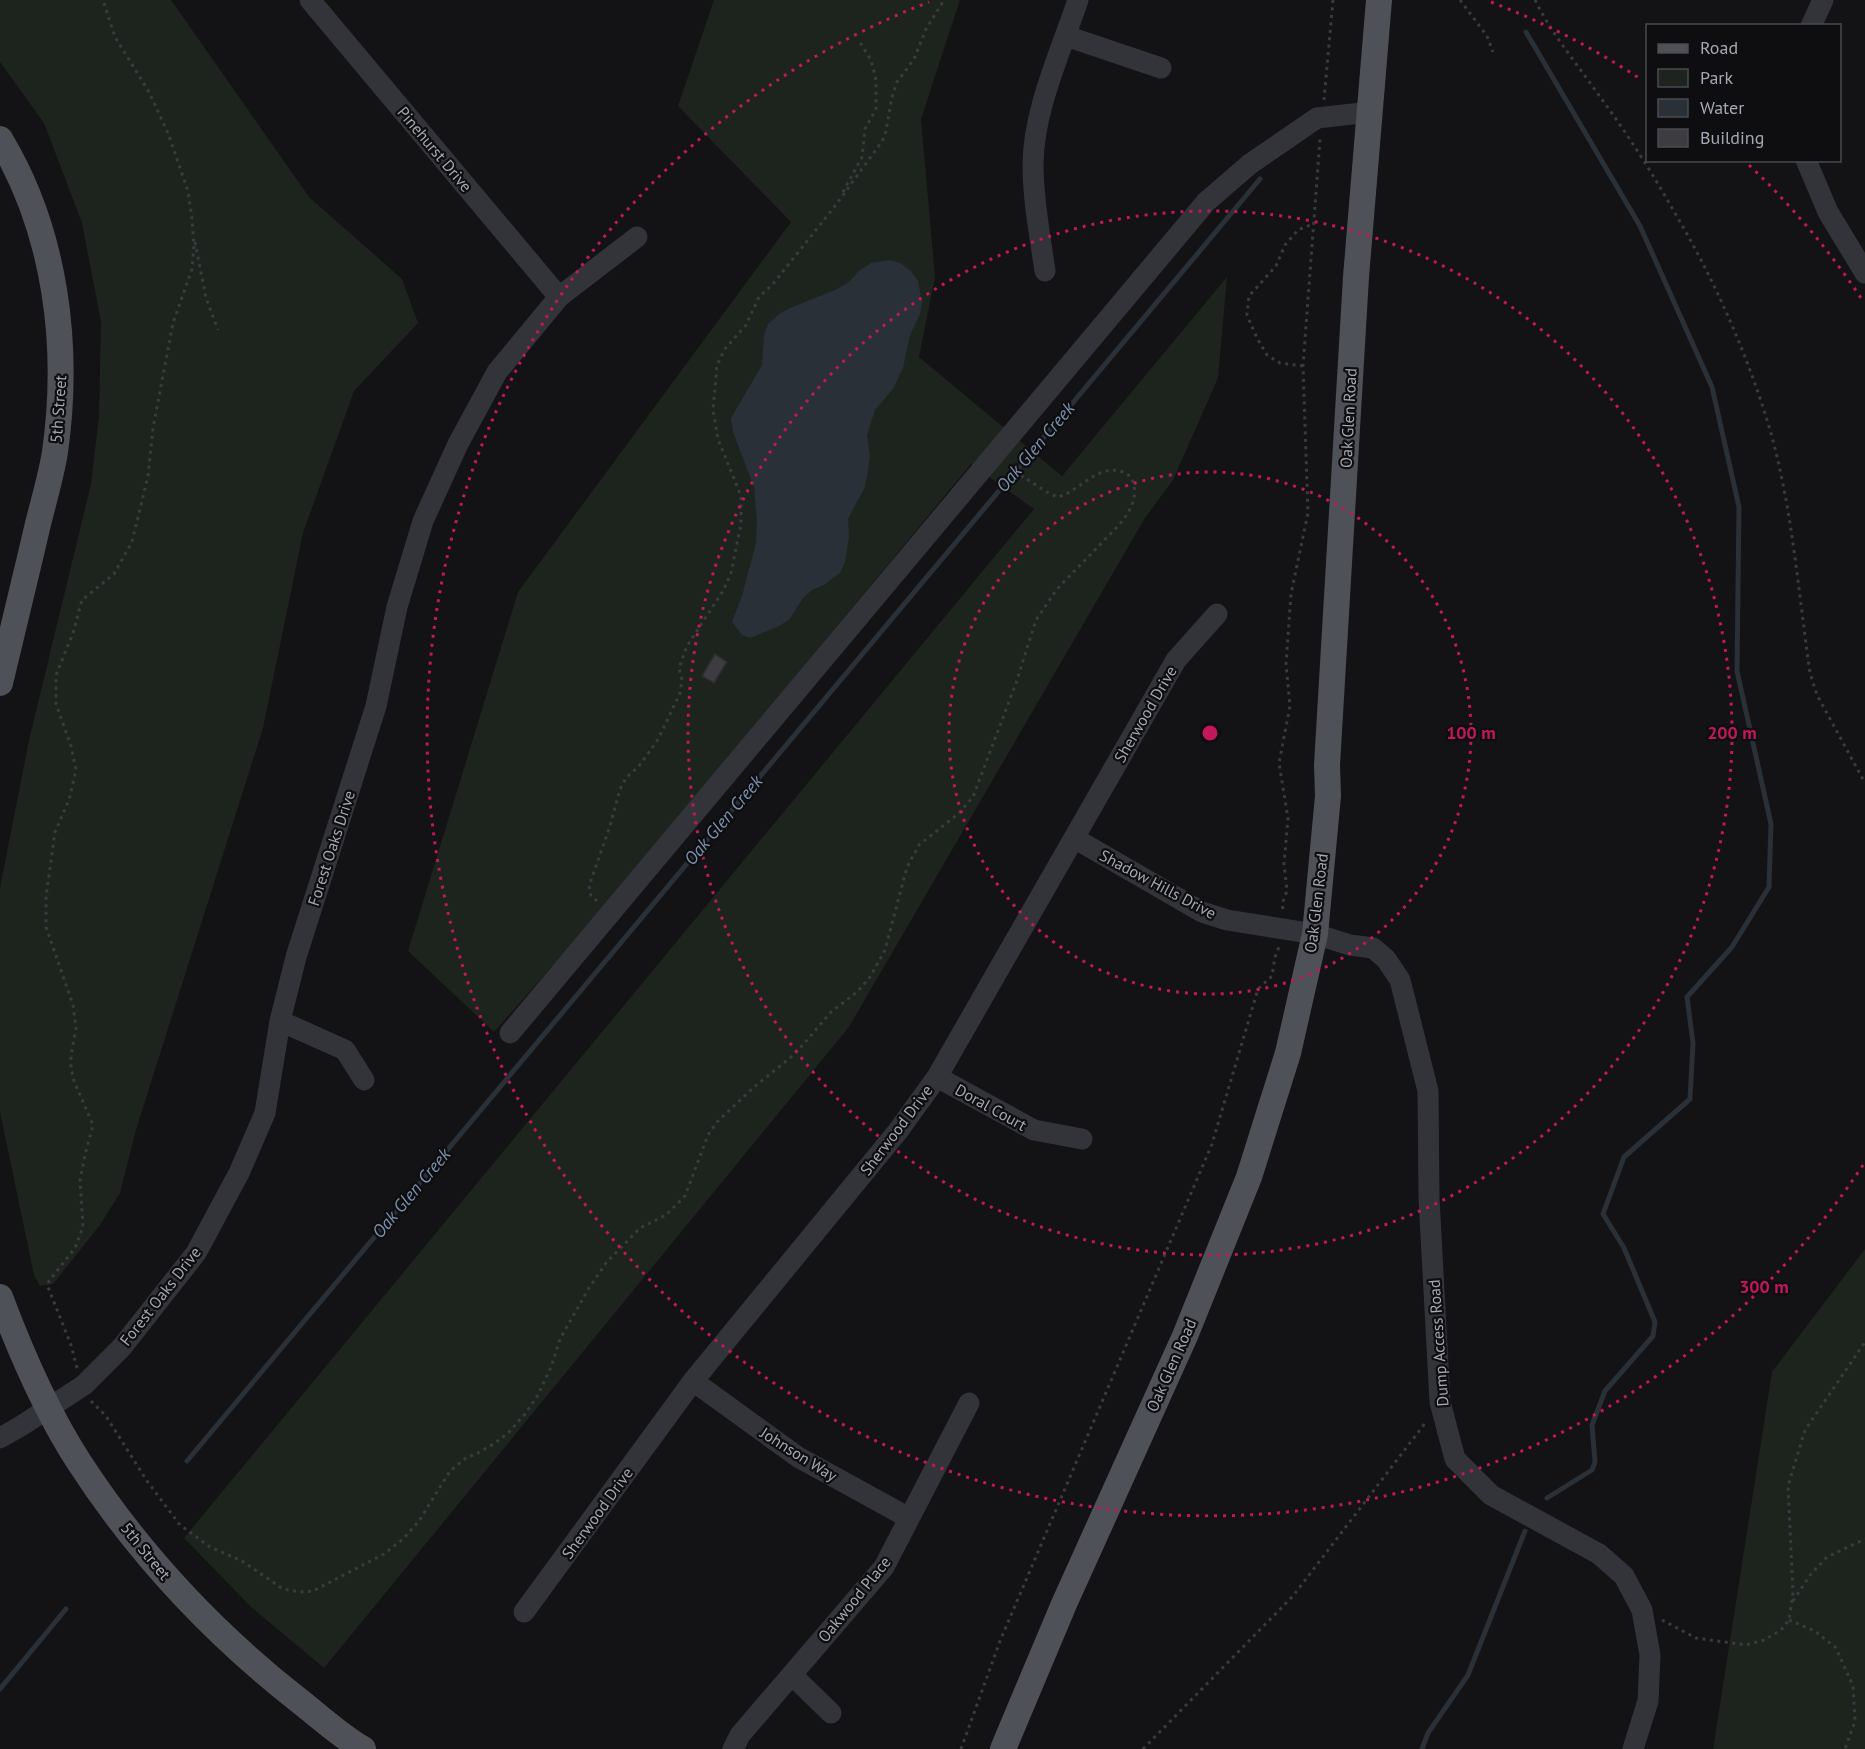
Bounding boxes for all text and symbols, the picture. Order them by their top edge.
legend [1646,24,1841,162]
text: Road [1700,36,1738,59]
text: Park [1700,66,1733,89]
text: Water [1700,96,1744,119]
street label: Pinehurst Drive [394,102,476,196]
text: Building [1700,126,1764,149]
street label: Oak Glen Road [1335,368,1361,468]
street label: 5th Street [46,374,70,444]
water label: Oak Glen Creek [991,397,1080,497]
street label: Sherwood Drive [1109,662,1181,766]
text: 100 m [1446,721,1496,744]
text: 200 m [1707,721,1757,744]
centre of rings [1200,723,1220,743]
water label: Oak Glen Creek [679,770,768,870]
street label: Forest Oaks Drive [303,788,359,908]
street label: Shadow Hills Drive [1096,845,1220,923]
street label: Oak Glen Road [1300,852,1332,954]
street label: Doral Court [952,1079,1031,1135]
street label: Sherwood Drive [855,1081,937,1179]
water label: Oak Glen Creek [367,1143,456,1243]
street label: Forest Oaks Drive [115,1242,205,1350]
text: 300 m [1739,1275,1789,1298]
street label: Dump Access Road [1424,1279,1452,1407]
street label: Oak Glen Road [1142,1315,1200,1415]
street label: Johnson Way [756,1422,842,1486]
street label: Sherwood Drive [557,1463,637,1563]
street label: 5th Street [117,1518,176,1584]
street label: Oakwood Place [813,1552,895,1646]

